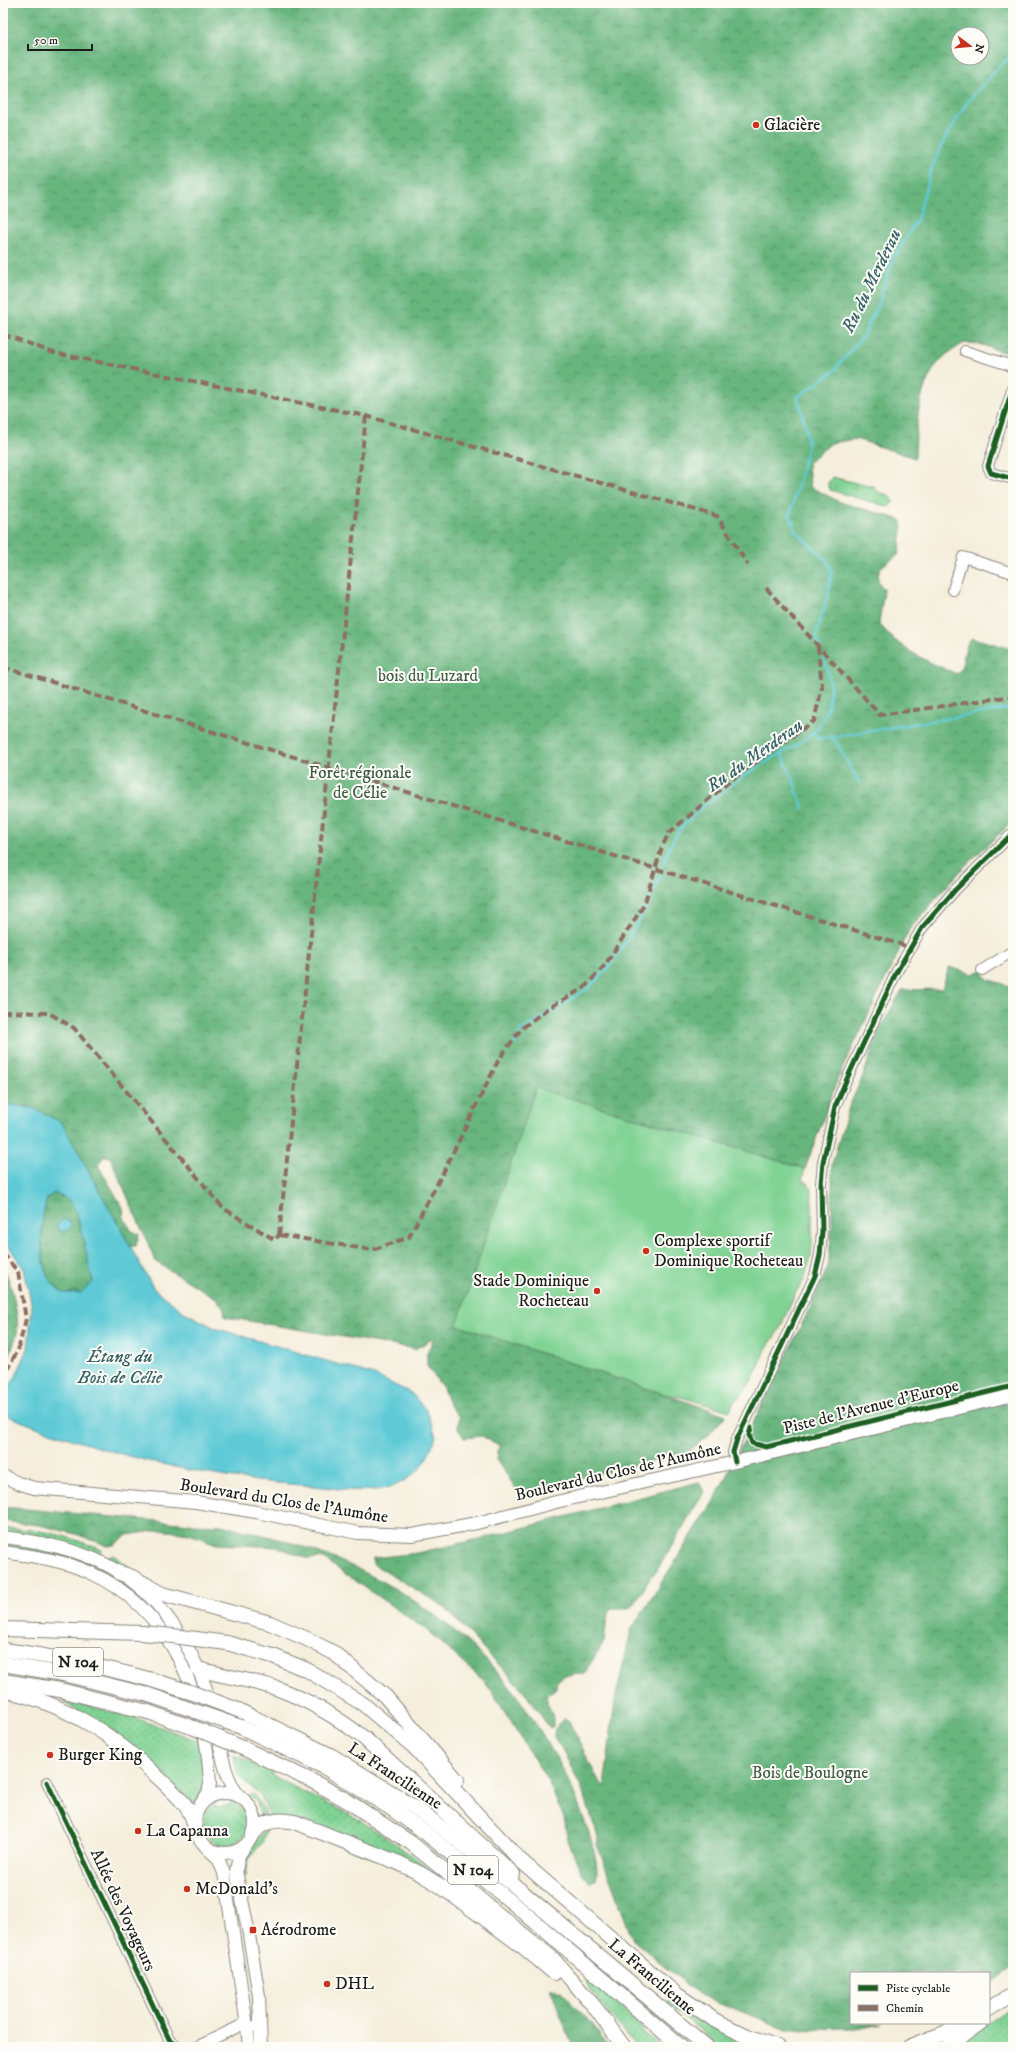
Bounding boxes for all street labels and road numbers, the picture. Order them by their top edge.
street label: Piste de l'Avenue d'Europe [781,1375,961,1439]
street label: Boulevard du Clos de l'Aumône [513,1438,723,1506]
street label: Boulevard du Clos de l'Aumône [178,1474,390,1528]
road number: N 104 [53,1648,103,1676]
street label: La Francilienne [344,1737,446,1815]
street label: Allée des Voyageurs [85,1845,161,1975]
road number: N 104 [448,1856,498,1884]
street label: La Francilienne [604,1934,700,2020]

